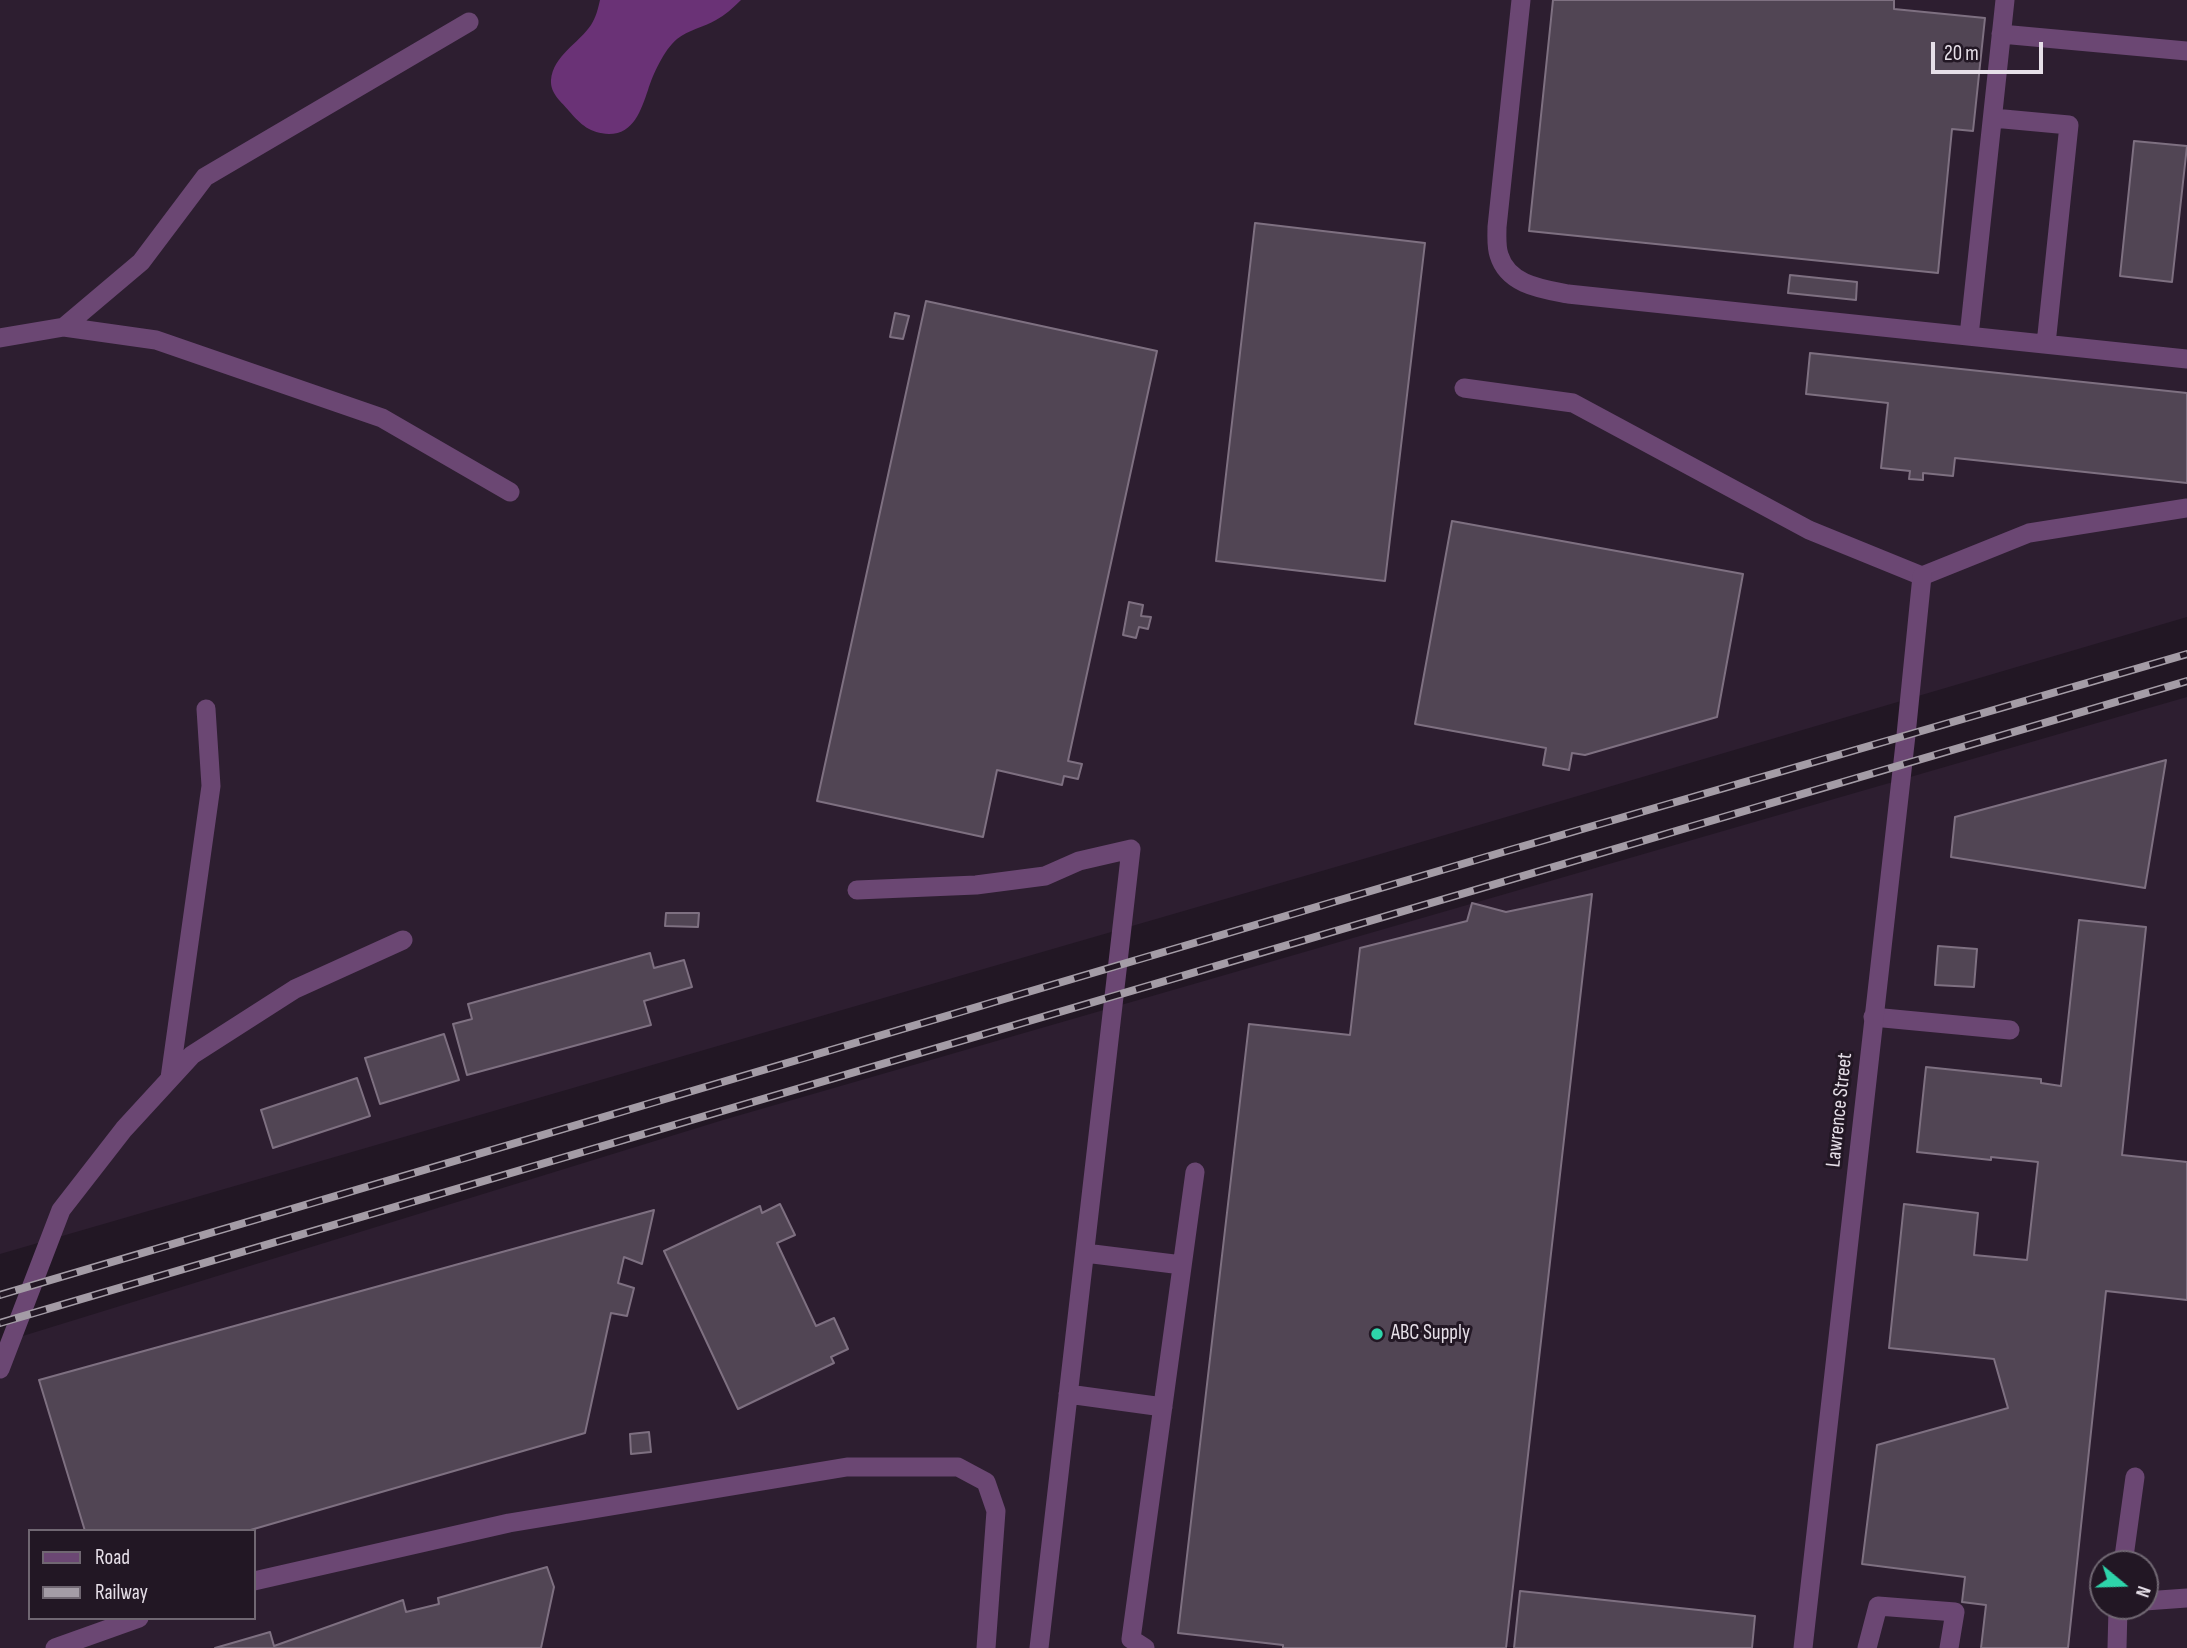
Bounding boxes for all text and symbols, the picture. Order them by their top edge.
scale bar [1935,28,2047,72]
text: 20 m [1944,41,1979,66]
street label: Lawrence Street [1821,1051,1859,1169]
place label: ABC Supply [1391,1321,1470,1347]
marker: ABC Supply [1369,1326,1385,1342]
legend [28,1529,256,1620]
text: Road [95,1545,130,1570]
north arrow [2089,1550,2159,1620]
text: Railway [95,1580,148,1605]
text: N [2130,1583,2155,1600]

